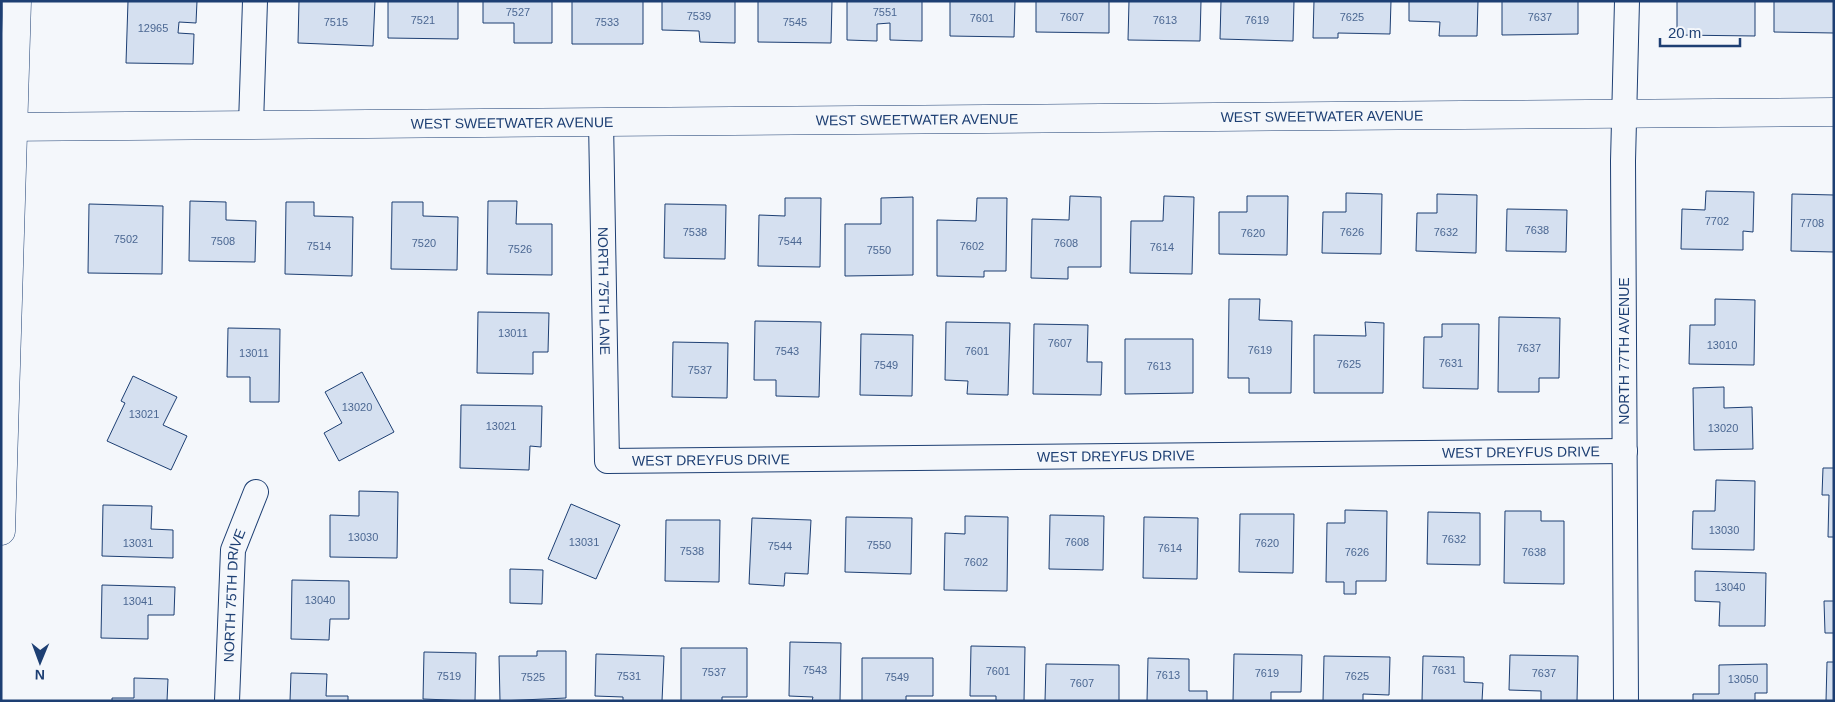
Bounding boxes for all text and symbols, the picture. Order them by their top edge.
house number: 7527 [506,6,530,18]
house number: 7551 [873,6,897,18]
house number: 7539 [687,10,711,22]
house number: 7607 [1060,11,1084,23]
house number: 7625 [1340,11,1364,23]
house number: 7637 [1528,11,1552,23]
house number: 7601 [970,12,994,24]
house number: 7521 [411,14,435,26]
house number: 7613 [1153,14,1177,26]
house number: 7619 [1245,14,1269,26]
scale bar [1660,15,1740,47]
house number: 7515 [324,16,348,28]
house number: 7533 [595,16,619,28]
house number: 7545 [783,16,807,28]
house number: 12965 [138,22,168,34]
text: 20 m [1668,24,1701,41]
street label: WEST SWEETWATER AVENUE [1221,107,1423,125]
street label: WEST SWEETWATER AVENUE [816,111,1018,128]
street label: WEST SWEETWATER AVENUE [411,114,613,132]
house number: 7702 [1705,215,1729,227]
house number: 7708 [1800,217,1824,229]
house number: 7638 [1525,224,1549,236]
house number: 7538 [683,226,707,238]
house number: 7626 [1340,226,1364,238]
house number: 7632 [1434,226,1458,238]
street label: NORTH 75TH LANE [595,227,613,355]
house number: 7620 [1241,227,1265,239]
house number: 7502 [114,233,138,245]
house number: 7508 [211,235,235,247]
house number: 7544 [778,235,802,247]
house number: 7520 [412,237,436,249]
house number: 7608 [1054,237,1078,249]
house number: 7514 [307,240,331,252]
house number: 7602 [960,240,984,252]
house number: 7614 [1150,241,1174,253]
house number: 7526 [508,243,532,255]
house number: 7550 [867,244,891,256]
street label: NORTH 77TH AVENUE [1616,277,1632,425]
house number: 13011 [498,327,528,339]
house number: 7607 [1048,337,1072,349]
house number: 13010 [1707,339,1737,351]
house number: 7637 [1517,342,1541,354]
house number: 7619 [1248,344,1272,356]
house number: 7543 [775,345,799,357]
house number: 7601 [965,345,989,357]
house number: 13011 [239,347,269,359]
house number: 7631 [1439,357,1463,369]
house number: 7625 [1337,358,1361,370]
house number: 7549 [874,359,898,371]
house number: 7613 [1147,360,1171,372]
house number: 7537 [688,364,712,376]
house number: 13020 [342,401,372,413]
house number: 13021 [129,408,159,420]
house number: 13021 [486,420,516,432]
house number: 13020 [1708,422,1738,434]
street label: WEST DREYFUS DRIVE [1442,443,1600,461]
street label: WEST DREYFUS DRIVE [1037,447,1195,465]
street label: WEST DREYFUS DRIVE [632,451,790,469]
house number: 13030 [1709,524,1739,536]
street label: NORTH 75TH DRIVE [221,527,249,663]
house number: 13030 [348,531,378,543]
house number: 7632 [1442,533,1466,545]
house number: 13031 [569,536,599,548]
house number: 7608 [1065,536,1089,548]
house number: 13031 [123,537,153,549]
house number: 7620 [1255,537,1279,549]
house number: 7550 [867,539,891,551]
house number: 7544 [768,540,792,552]
house number: 7614 [1158,542,1182,554]
house number: 7538 [680,545,704,557]
house number: 7626 [1345,546,1369,558]
house number: 7638 [1522,546,1546,558]
house number: 7602 [964,556,988,568]
house number: 13040 [1715,581,1745,593]
house number: 13040 [305,594,335,606]
house number: 13041 [123,595,153,607]
north arrow [15,637,65,687]
house number: 7543 [803,664,827,676]
house number: 7631 [1432,664,1456,676]
house number: 7601 [986,665,1010,677]
house number: 7537 [702,666,726,678]
text: N [35,667,45,683]
house number: 7619 [1255,667,1279,679]
house number: 7637 [1532,667,1556,679]
house number: 7613 [1156,669,1180,681]
house number: 7519 [437,670,461,682]
house number: 7531 [617,670,641,682]
house number: 7625 [1345,670,1369,682]
house number: 7525 [521,671,545,683]
house number: 7549 [885,671,909,683]
house number: 13050 [1728,673,1758,685]
house number: 7607 [1070,677,1094,689]

